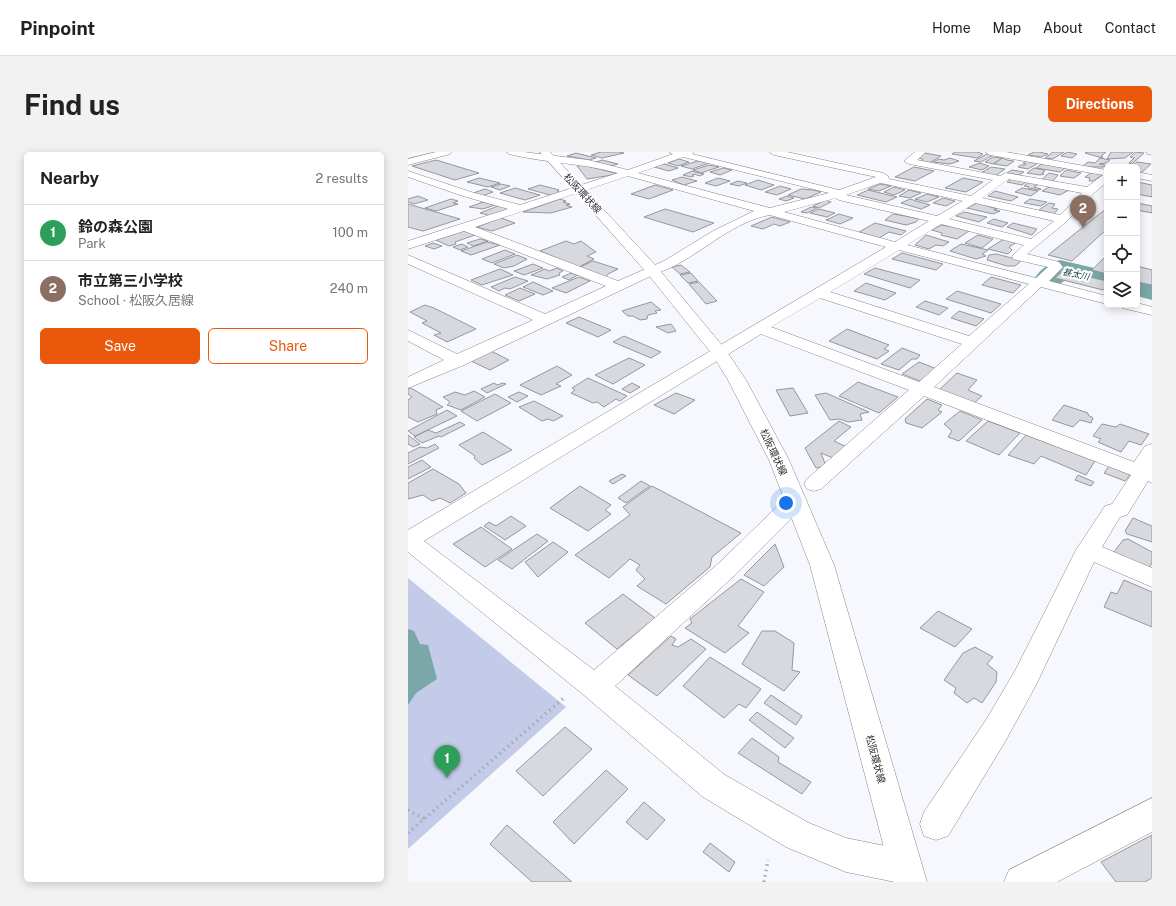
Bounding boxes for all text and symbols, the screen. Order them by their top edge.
text: Pinpoint [20,17,95,39]
text: Home [932,20,971,36]
text: Map [993,20,1021,36]
text: About [1043,20,1083,36]
text: Contact [1105,20,1156,36]
button: Directions [1048,86,1152,122]
text: Find us [24,88,120,121]
map controls [1104,164,1140,308]
button: + [1104,164,1140,200]
text: Nearby [40,168,99,188]
text: 2 results [316,171,368,186]
street label: 松阪環状線 [562,171,604,215]
pin: 2 [1070,195,1096,228]
button: − [1104,200,1140,236]
text: 鈴の森公園 [78,218,153,235]
text: 1 [50,225,56,240]
text: 100 m [332,225,368,240]
text: Park [78,236,106,251]
button: locate [1104,236,1140,272]
water label: 甚太川 [1062,266,1091,282]
text: 市立第三小学校 [78,272,183,289]
button: layers [1104,272,1140,308]
text: 2 [49,281,57,296]
text: 240 m [330,281,368,296]
text: School · 松阪久居線 [78,293,194,308]
button: Save [40,328,200,364]
button: Share [208,328,368,364]
street label: 松阪環状線 [758,427,790,477]
your location [776,493,796,513]
street label: 松阪環状線 [864,733,888,785]
pin: 1 [434,745,460,778]

